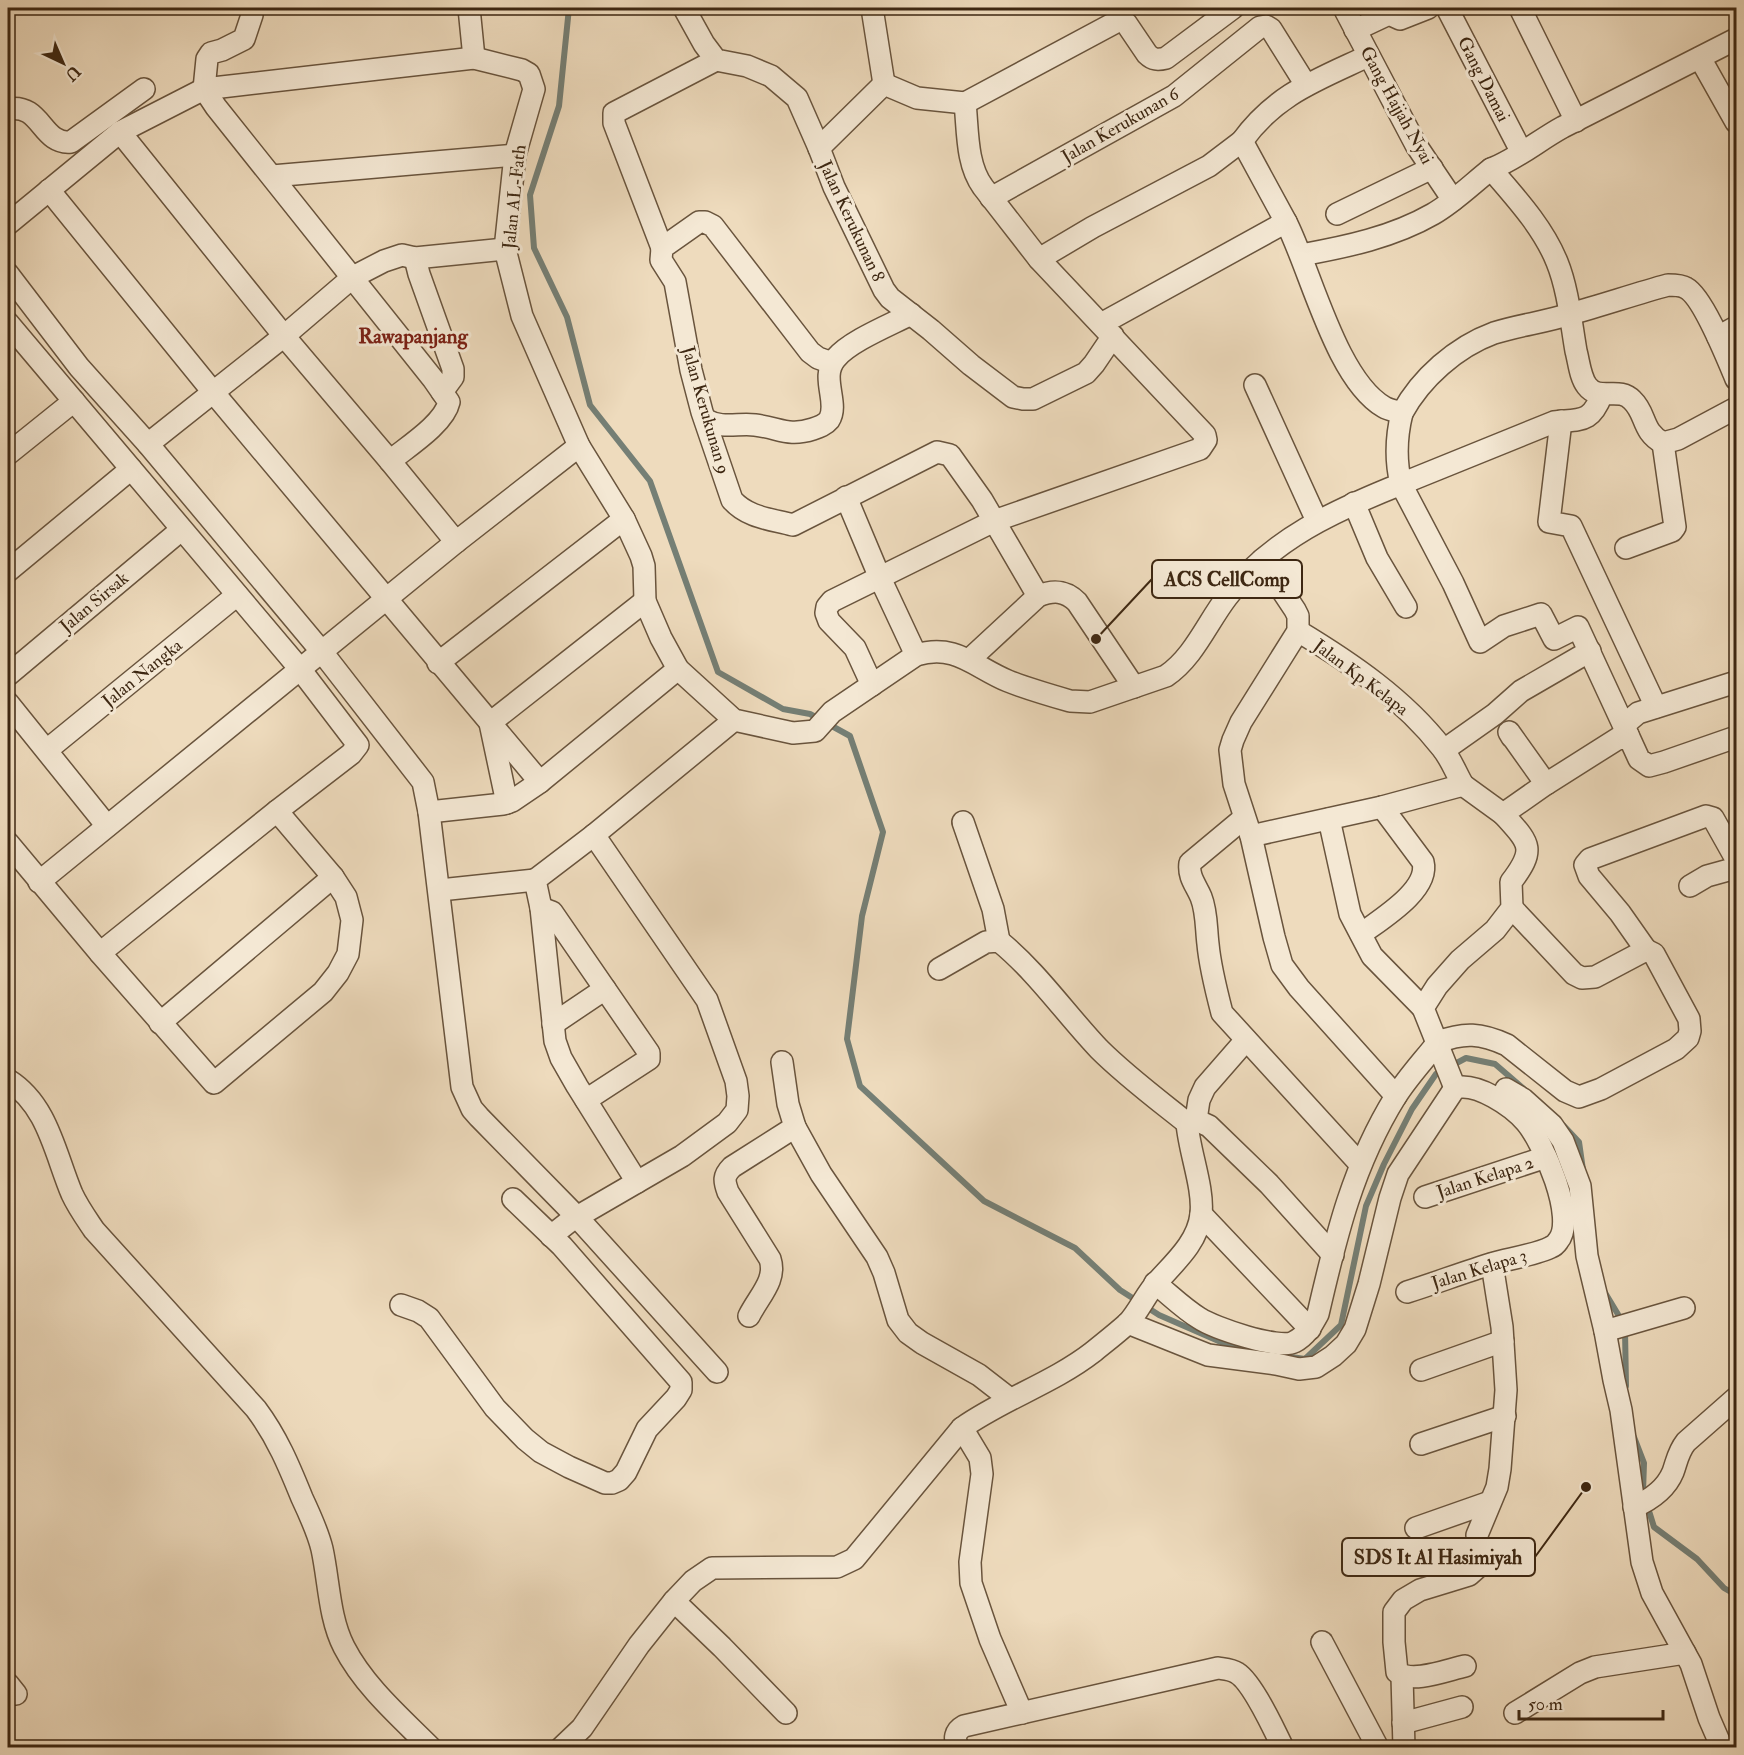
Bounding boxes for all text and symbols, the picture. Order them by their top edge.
north arrow [33,33,93,93]
street label: Gang Damai [1452,33,1515,126]
street label: Gang Hajjah Nyai [1355,42,1439,168]
text: U [61,61,84,85]
street label: Jalan Kerukunan 6 [1057,82,1184,169]
street label: Jalan AL-Fath [497,143,531,251]
street label: Jalan Kerukunan 8 [813,156,890,286]
district label: Rawapanjang [358,323,468,350]
street label: Jalan Kerukunan 9 [676,343,735,477]
callout: ACS CellComp [1152,560,1302,598]
street label: Jalan Sirsak [54,567,134,639]
text: ACS CellComp [1163,567,1290,593]
street label: Jalan Nangka [97,634,187,713]
street label: Jalan Kp Kelapa [1308,634,1413,721]
street label: Jalan Kelapa 2 [1433,1151,1537,1204]
street label: Jalan Kelapa 3 [1428,1244,1530,1295]
callout: SDS It Al Hasimiyah [1342,1538,1535,1576]
text: SDS It Al Hasimiyah [1354,1545,1523,1571]
scale bar [1519,1683,1663,1721]
text: 50 m [1528,1693,1563,1716]

